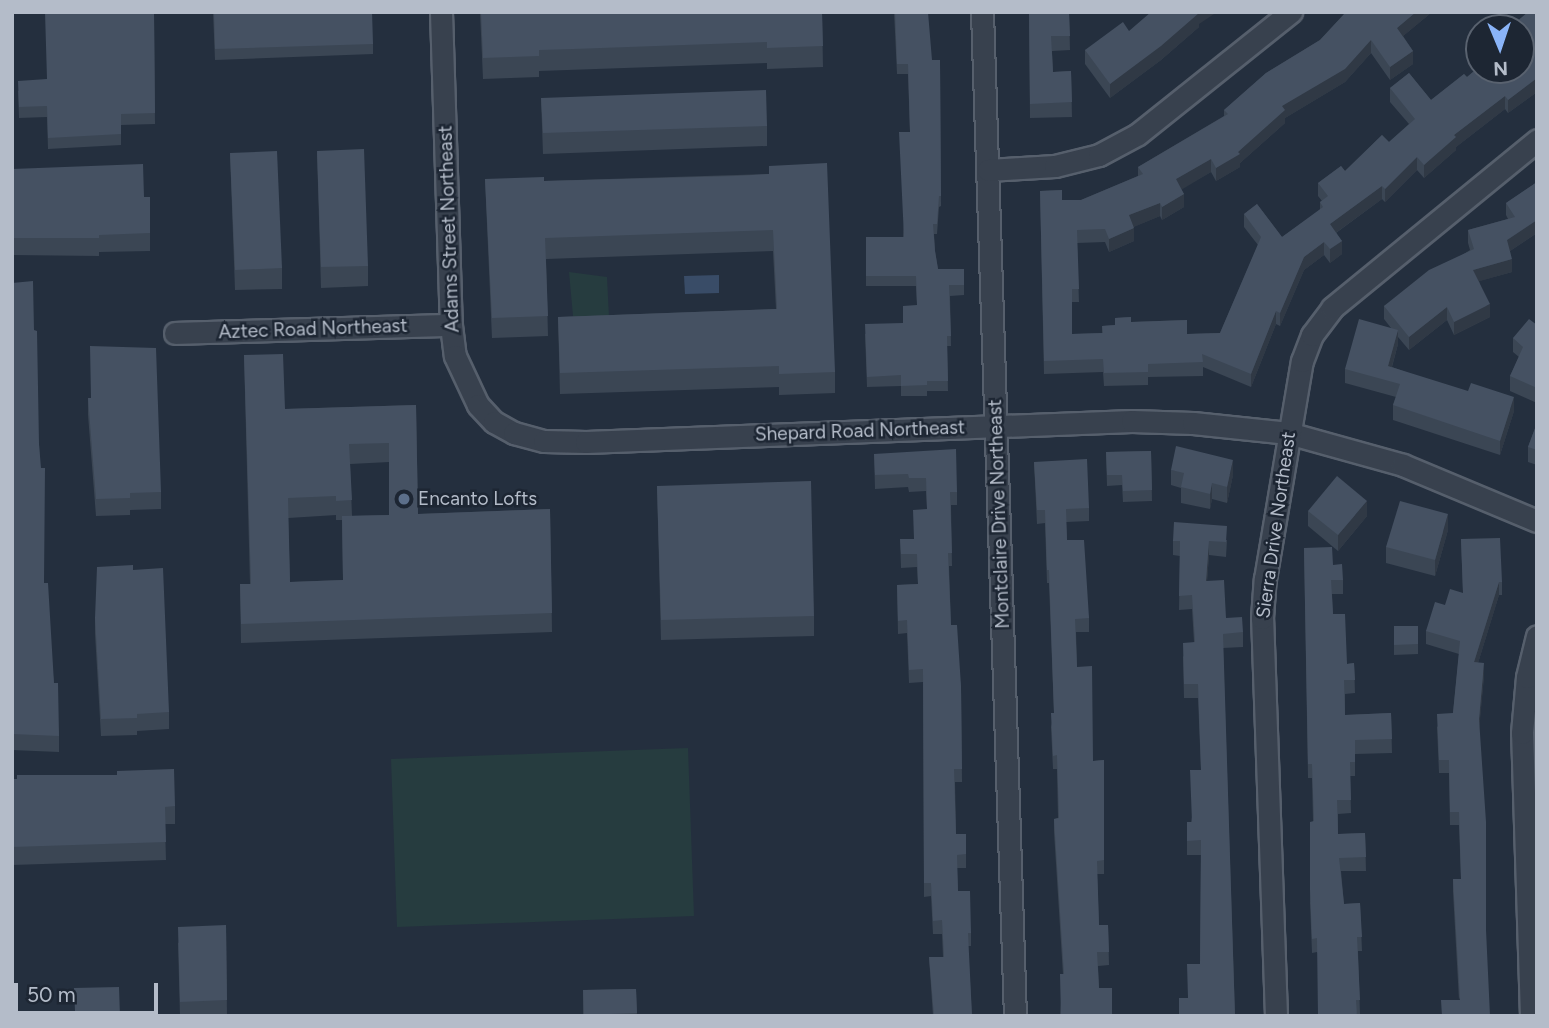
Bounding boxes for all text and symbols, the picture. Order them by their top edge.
north arrow [1465,14,1535,84]
text: N [1493,57,1508,80]
street label: Adams Street Northeast [434,125,464,333]
street label: Aztec Road Northeast [218,314,408,344]
street label: Montclaire Drive Northeast [984,399,1014,629]
street label: Shepard Road Northeast [755,416,965,446]
street label: Sierra Drive Northeast [1252,430,1300,620]
place label: Encanto Lofts [418,488,537,510]
marker: Encanto Lofts [396,491,412,507]
scale bar [18,968,161,1012]
text: 50 m [27,982,76,1007]

